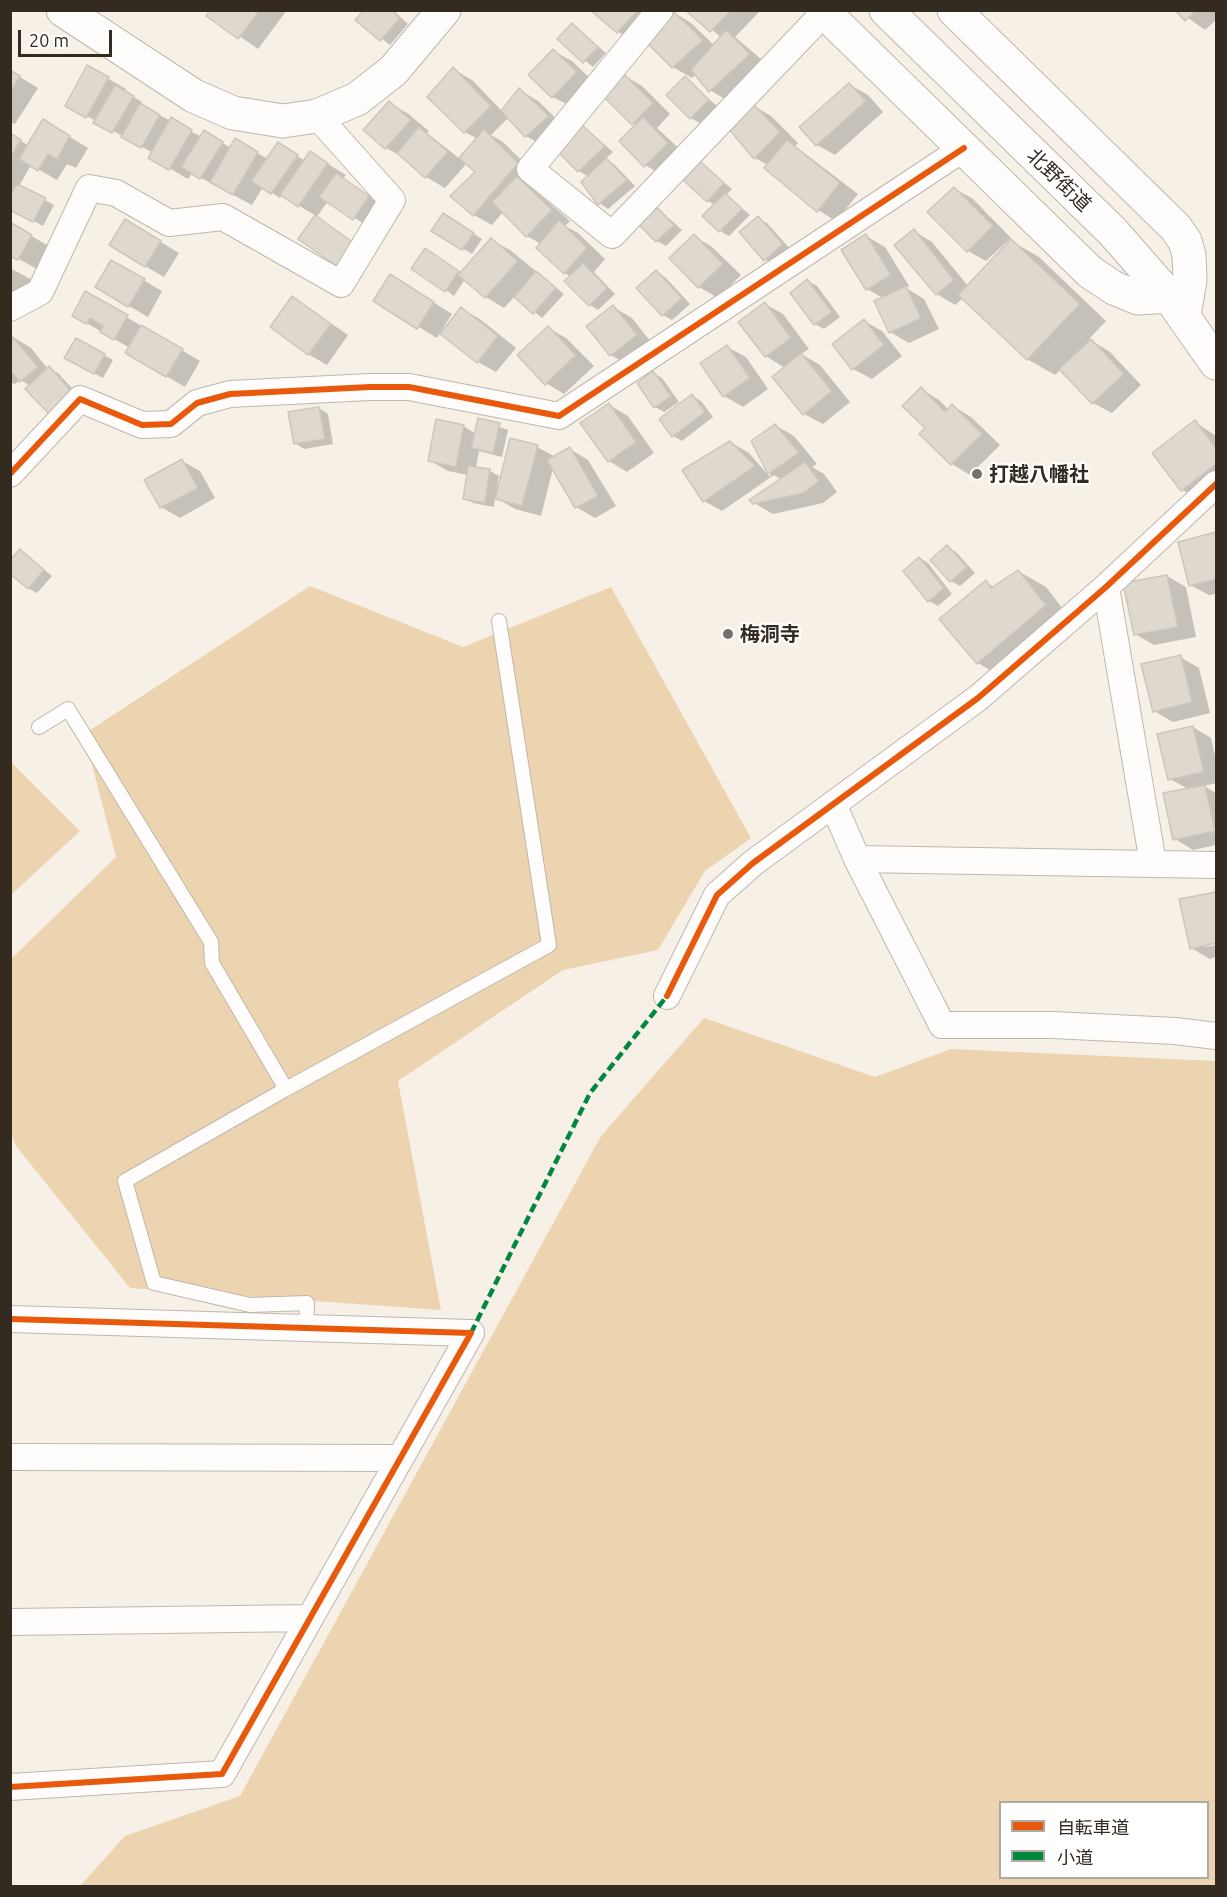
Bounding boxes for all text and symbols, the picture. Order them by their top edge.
scale bar [21,18,116,56]
text: 20 m [29,30,69,50]
street label: 北野街道 [1022,144,1096,216]
place label: 打越八幡社 [989,462,1089,486]
marker: 打越八幡社 [970,467,984,481]
place label: 梅洞寺 [740,622,800,646]
marker: 梅洞寺 [721,627,735,641]
legend [999,1801,1209,1879]
text: 自転車道 [1057,1817,1129,1837]
text: 小道 [1057,1847,1093,1867]

